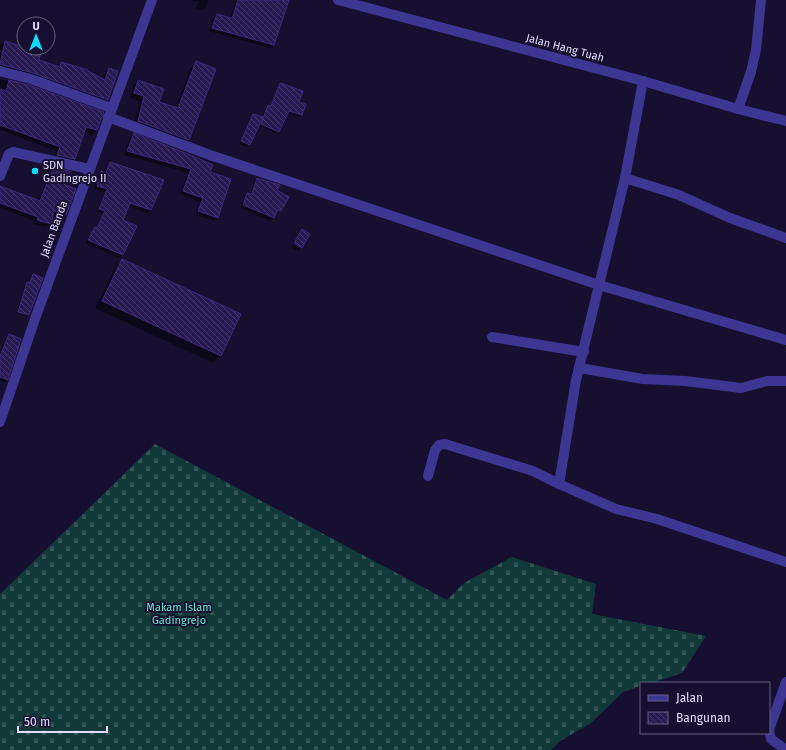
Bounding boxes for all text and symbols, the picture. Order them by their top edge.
north arrow [16,16,56,56]
text: U [32,20,40,33]
street label: Jalan Hang Tuah [524,31,606,65]
place label: SDN Gadingrejo II [43,159,107,185]
marker: SDN Gadingrejo II [30,166,40,176]
street label: Jalan Banda [38,199,70,259]
park label: Makam Islam Gadingrejo [146,601,212,627]
legend [640,682,770,734]
text: Jalan [676,691,703,705]
scale bar [18,708,107,734]
text: Bangunan [676,711,731,725]
text: 50 m [24,715,50,729]

